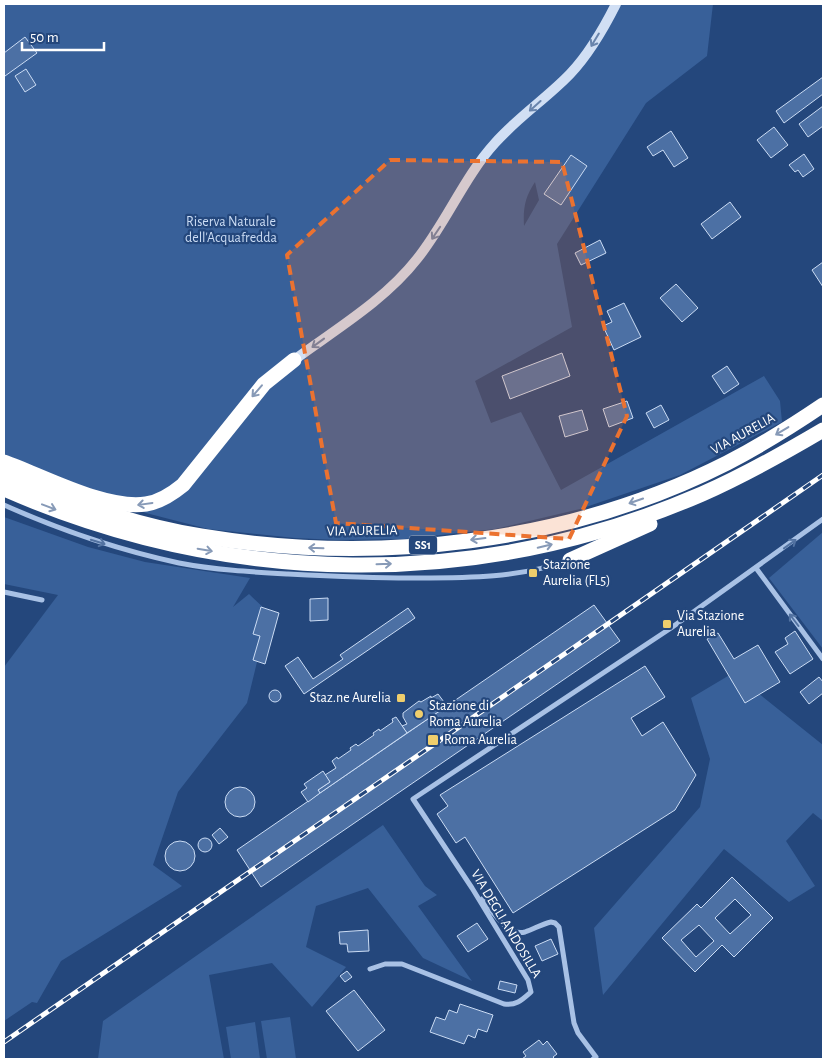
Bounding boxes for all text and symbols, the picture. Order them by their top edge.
scale bar [22,20,105,52]
text: 50 m [30,30,59,45]
one-way arrow [590,32,600,46]
one-way arrow [528,100,541,111]
park label: Riserva Naturale dell'Acquafredda [185,215,278,245]
one-way arrow [431,226,441,240]
one-way arrow [312,337,325,348]
one-way arrow [251,385,263,398]
street label: VIA AURELIA [709,411,777,457]
one-way arrow [776,427,790,437]
one-way arrow [629,497,644,506]
one-way arrow [138,499,154,509]
one-way arrow [41,503,56,512]
street label: VIA AURELIA [326,523,398,539]
one-way arrow [471,535,487,545]
road number: SS1 [409,536,437,554]
one-way arrow [90,537,106,547]
one-way arrow [783,538,796,549]
one-way arrow [537,541,553,550]
one-way arrow [308,543,324,553]
one-way arrow [197,546,213,556]
place label: Stazione Aurelia (FL5) [543,558,610,588]
one-way arrow [376,560,392,569]
marker: Stazione Aurelia (FL5) [527,567,539,579]
place label: Via Stazione Aurelia [677,609,744,639]
one-way arrow [789,613,799,627]
marker: Via Stazione Aurelia [661,618,673,630]
place label: Staz.ne Aurelia [309,691,392,705]
marker: Staz.ne Aurelia [395,692,407,704]
place label: Stazione di Roma Aurelia [429,699,503,729]
marker: Stazione di Roma Aurelia [413,708,425,720]
marker: Roma Aurelia [426,733,440,747]
place label: Roma Aurelia [444,733,518,747]
street label: VIA DEGLI ANDOSILLA [468,867,544,981]

